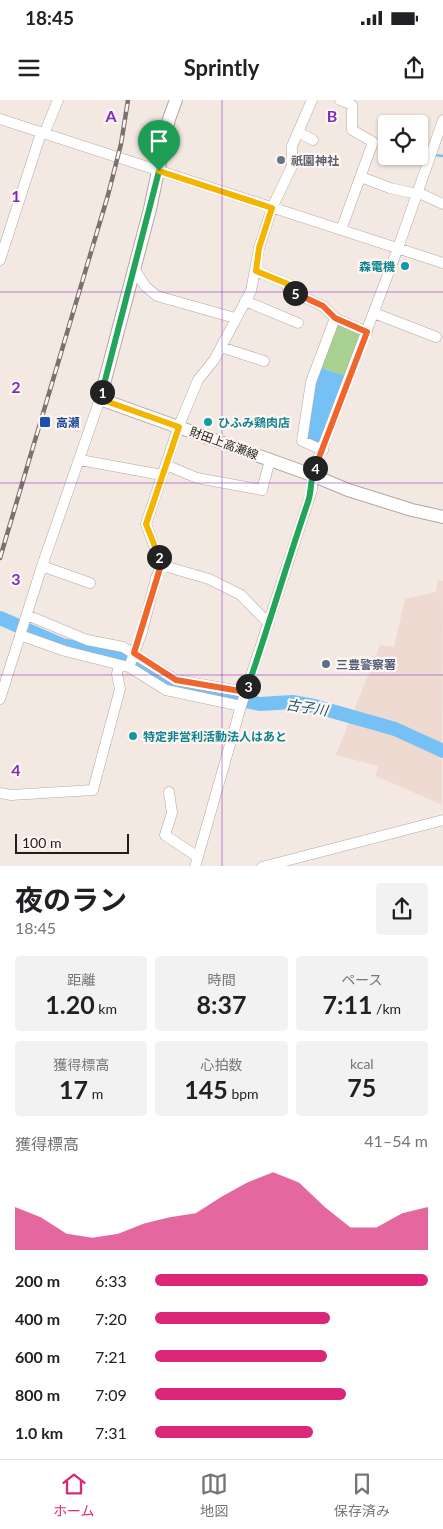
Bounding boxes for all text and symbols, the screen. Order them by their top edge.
text: 18:45 [25,6,74,29]
icon: menu [15,54,43,82]
text: Sprintly [184,54,259,81]
icon: share [400,54,428,82]
text: A [104,106,117,125]
text: B [327,106,337,125]
map controls [378,115,428,165]
button: locate [378,115,428,165]
pin [138,120,180,171]
icon: arrive [145,127,173,155]
place label: 祇園神社 [291,153,339,168]
marker: 祇園神社 [275,154,287,166]
text: 1 [11,186,21,205]
place label: 森電機 [359,259,395,274]
marker: 森電機 [399,260,411,272]
pin: 5 [282,280,308,306]
text: 5 [291,285,300,302]
text: 2 [11,377,21,396]
pin: 1 [90,380,114,404]
text: 1 [98,384,107,401]
marker: 高瀬 [38,415,52,429]
place label: 高瀬 [56,415,80,430]
place label: ひふみ鶏肉店 [218,415,290,430]
marker: ひふみ鶏肉店 [202,416,214,428]
street label: 財田上高瀬線 [188,424,260,462]
pin: 4 [302,456,328,480]
text: 4 [311,460,320,477]
pin: 2 [146,544,172,570]
text: 2 [155,549,164,566]
text: 3 [11,569,21,588]
place label: 三豊警察署 [336,657,396,672]
marker: 三豊警察署 [320,658,332,670]
pin: 3 [236,674,260,698]
text: 3 [244,678,253,695]
water label: 古子川 [285,695,331,719]
place label: 特定非営利活動法人はあと [143,729,287,744]
marker: 特定非営利活動法人はあと [127,730,139,742]
text: 4 [11,760,21,779]
scale bar [15,832,129,855]
text: 100 m [22,834,61,851]
text: 夜のラン [15,882,127,916]
button: share [376,883,428,935]
text: 18:45 [15,918,56,937]
text: 距離 [67,971,95,988]
text: 時間 [207,971,235,988]
text: ペース [341,971,382,988]
text: 1.20 [45,989,95,1019]
text: 8:37 [197,989,246,1019]
text: 7:11 [323,989,373,1019]
text: km [95,1000,117,1017]
text: /km [373,1000,401,1017]
text: kcal [350,1055,374,1072]
text: 獲得標高 [53,1056,109,1073]
text: 心拍数 [200,1056,242,1073]
text: 75 [347,1072,376,1102]
text: 17 [59,1074,88,1104]
text: 145 [184,1074,228,1104]
text: m [88,1085,103,1102]
text: bpm [228,1085,259,1102]
text: 41–54 m [364,1131,428,1150]
text: 獲得標高 [15,1134,79,1153]
text: 200 m [15,1271,60,1290]
text: 6:33 [95,1271,127,1290]
text: 400 m [15,1309,60,1328]
text: 7:20 [95,1309,127,1328]
text: 600 m [15,1347,60,1366]
text: 7:21 [95,1347,127,1366]
text: 800 m [15,1385,60,1404]
text: 7:09 [95,1385,127,1404]
text: 1.0 km [15,1423,63,1442]
text: 7:31 [95,1423,127,1442]
tab: ホーム [53,1470,94,1520]
tab: 地図 [200,1470,228,1520]
tab: 保存済み [334,1470,390,1520]

